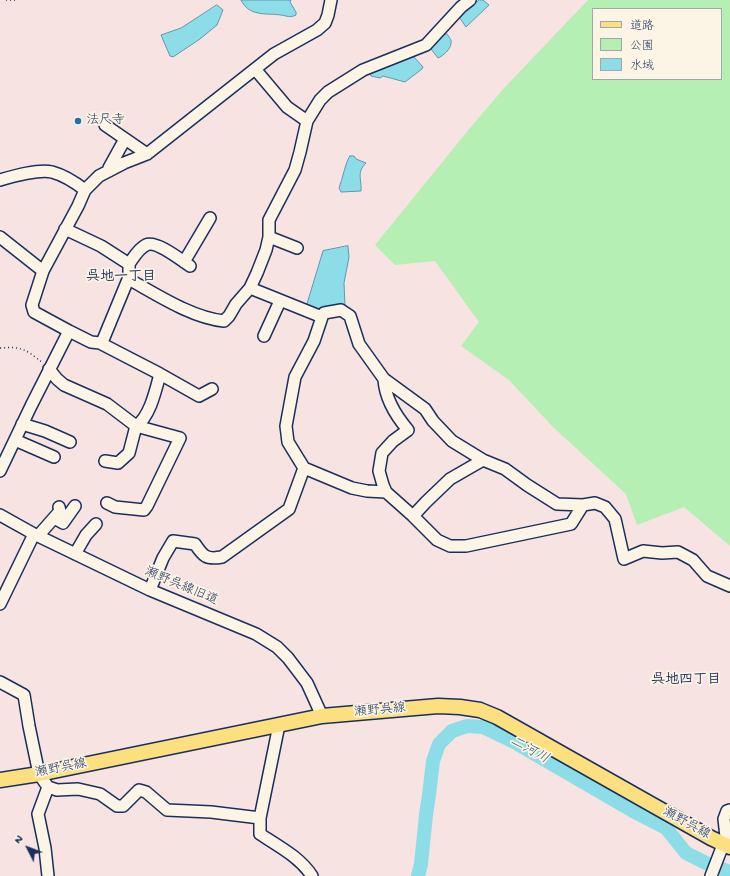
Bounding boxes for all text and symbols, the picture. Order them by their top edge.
legend [592,8,722,80]
text: 道路 [630,20,654,34]
text: 公園 [630,40,654,54]
text: 水域 [630,60,654,74]
place label: 法尺寺 [86,113,125,129]
marker: 法尺寺 [73,116,83,126]
district label: 呉地一丁目 [86,270,156,286]
street label: 瀬野呉線旧道 [142,565,220,609]
district label: 呉地四丁目 [651,673,721,689]
street label: 瀬野呉線 [353,701,407,721]
water label: 二河川 [507,733,551,769]
street label: 瀬野呉線 [34,756,88,782]
street label: 瀬野呉線 [659,805,713,843]
north arrow [8,828,48,868]
text: N [12,833,26,847]

